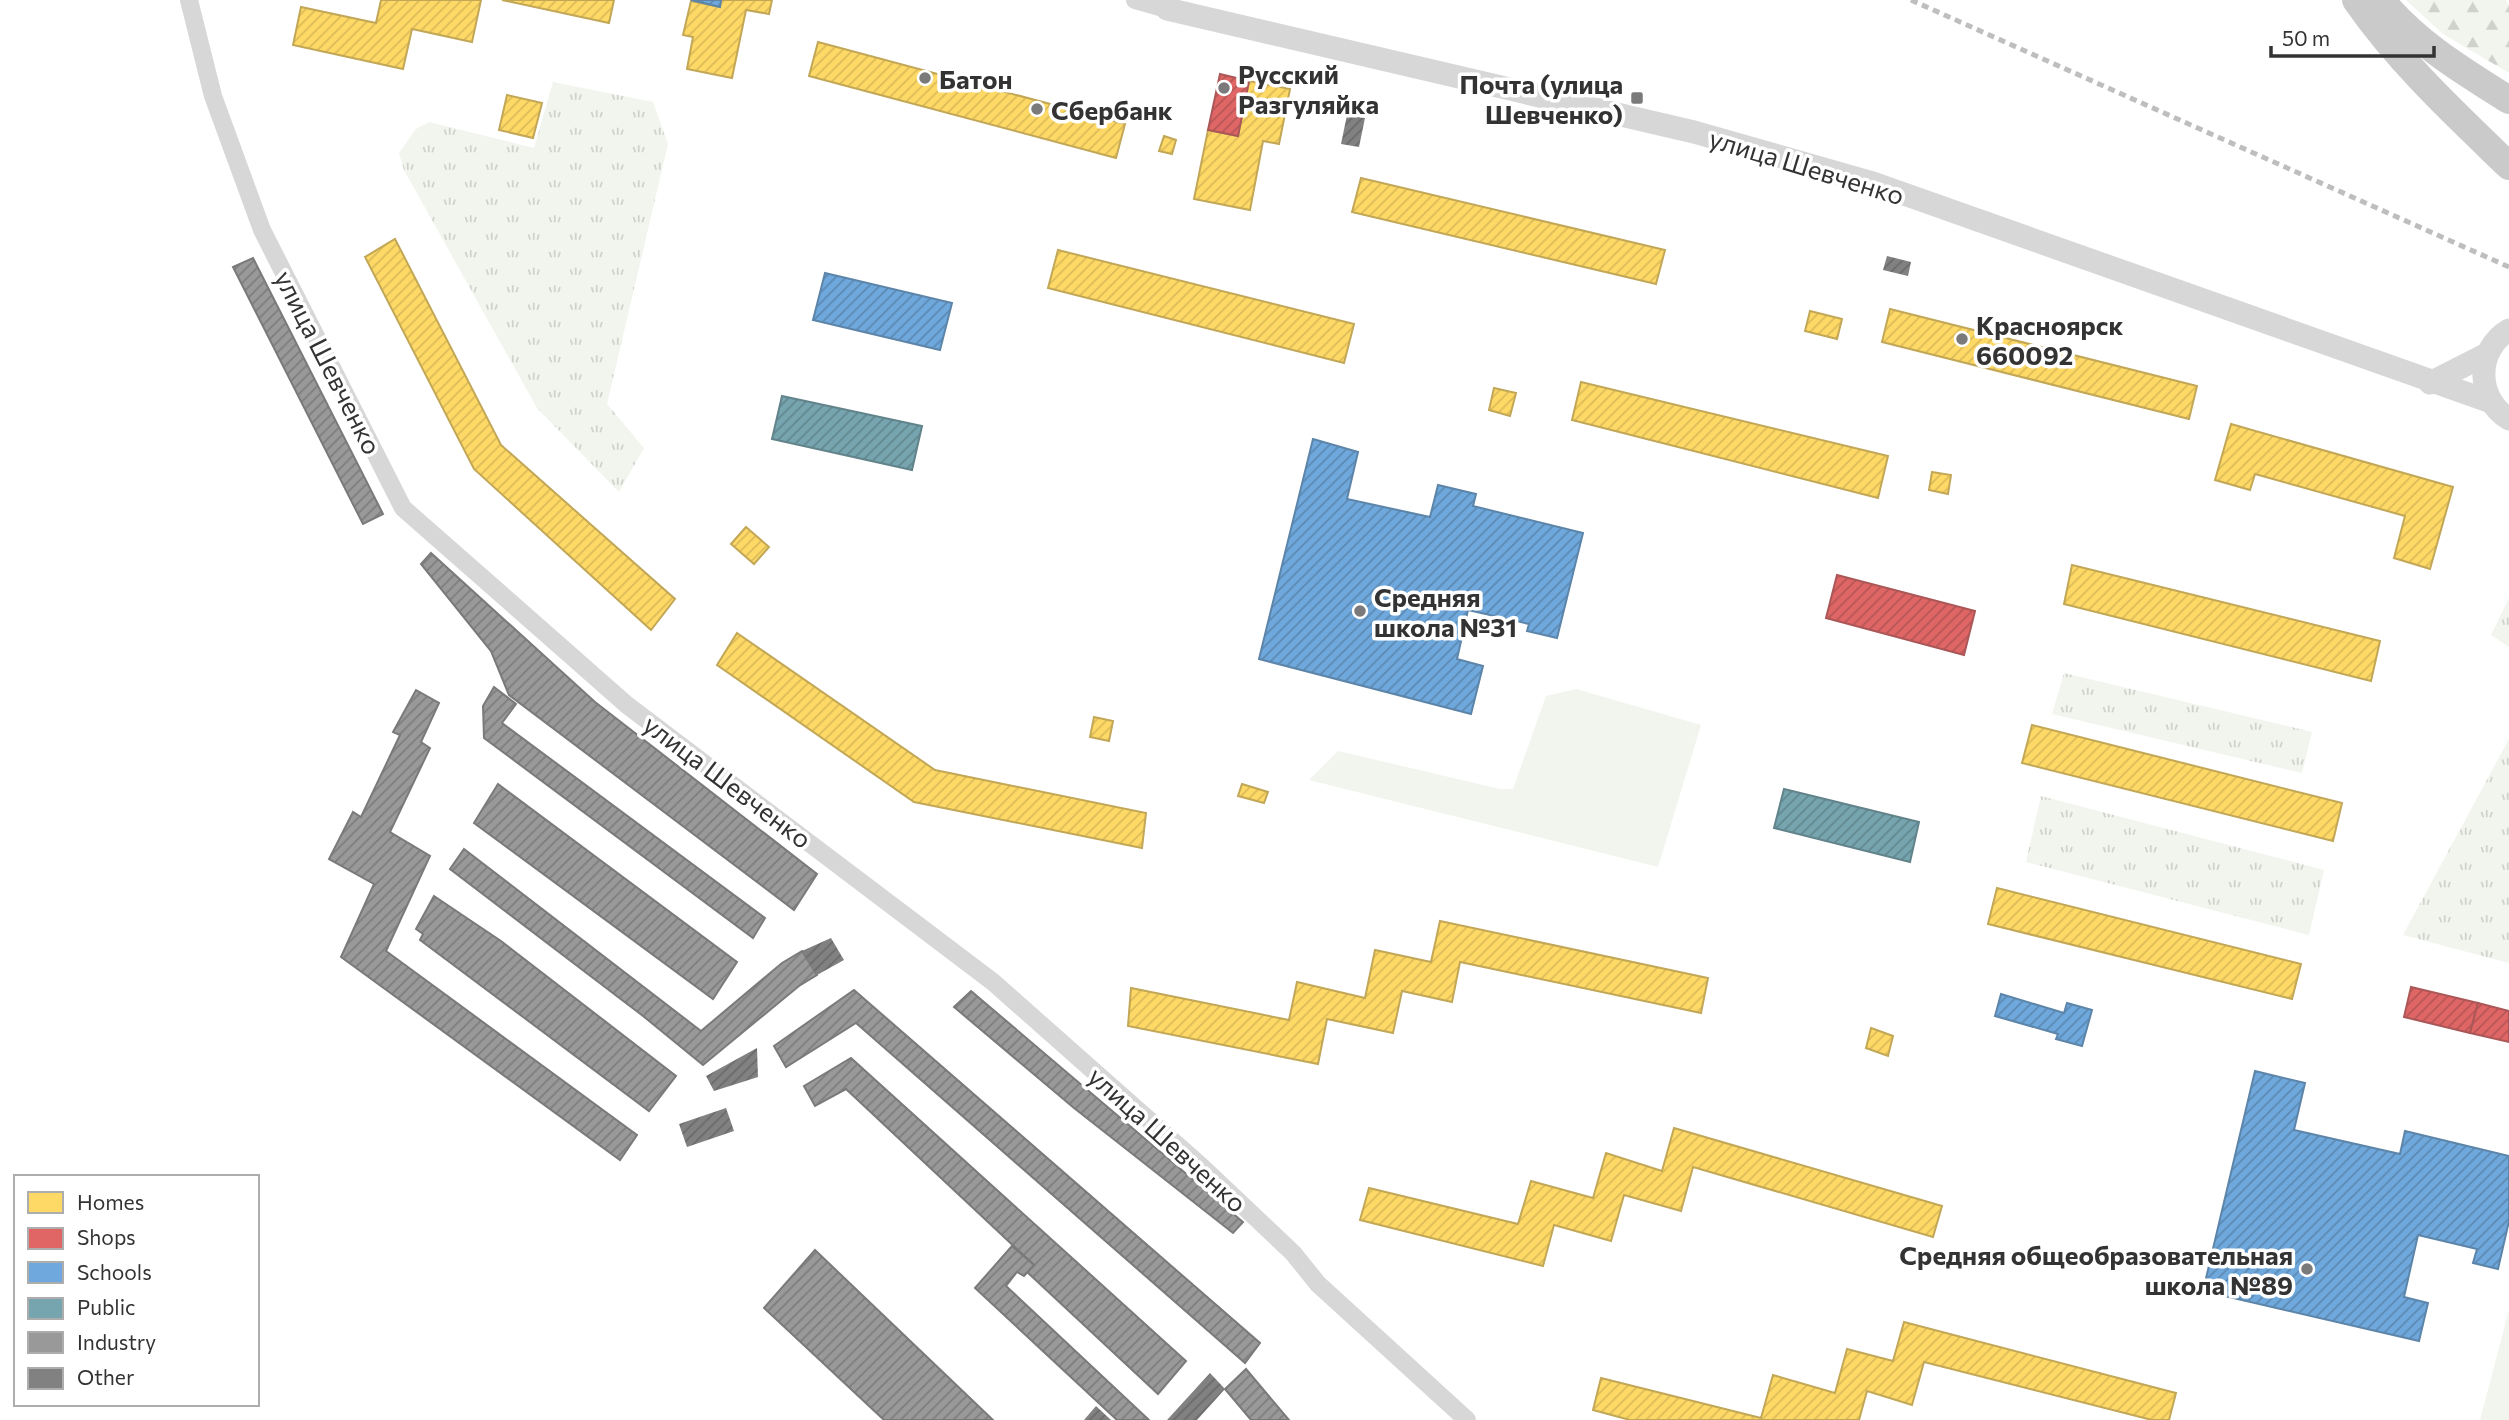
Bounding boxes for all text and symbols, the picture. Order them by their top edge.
scale bar [2271,14,2434,58]
text: 50 m [2282,25,2330,50]
place label: Русский Разгуляйка [1238,58,1379,119]
place label: Батон [939,63,1012,94]
place label: Почта (улица Шевченко) [1460,68,1623,129]
marker: Батон [917,70,933,86]
marker: Русский Разгуляйка [1216,80,1232,96]
marker: Почта (улица Шевченко) [1629,90,1645,106]
place label: Сбербанк [1051,94,1173,125]
marker: Сбербанк [1029,101,1045,117]
street label: улица Шевченко [1706,122,1908,210]
street label: улица Шевченко [269,265,389,459]
place label: Красноярск 660092 [1976,309,2123,370]
marker: Красноярск 660092 [1954,331,1970,347]
place label: Средняя школа №31 [1374,581,1517,642]
marker: Средняя школа №31 [1352,603,1368,619]
street label: улица Шевченко [638,708,818,854]
street label: улица Шевченко [1083,1060,1253,1218]
legend [14,1175,259,1406]
text: Homes [77,1189,144,1214]
text: Shops [77,1224,136,1249]
place label: Средняя общеобразовательная школа №89 [1899,1239,2293,1300]
text: Schools [77,1259,152,1284]
marker: Средняя общеобразовательная школа №89 [2299,1261,2315,1277]
text: Public [77,1294,135,1319]
text: Industry [77,1329,156,1354]
text: Other [77,1364,134,1389]

